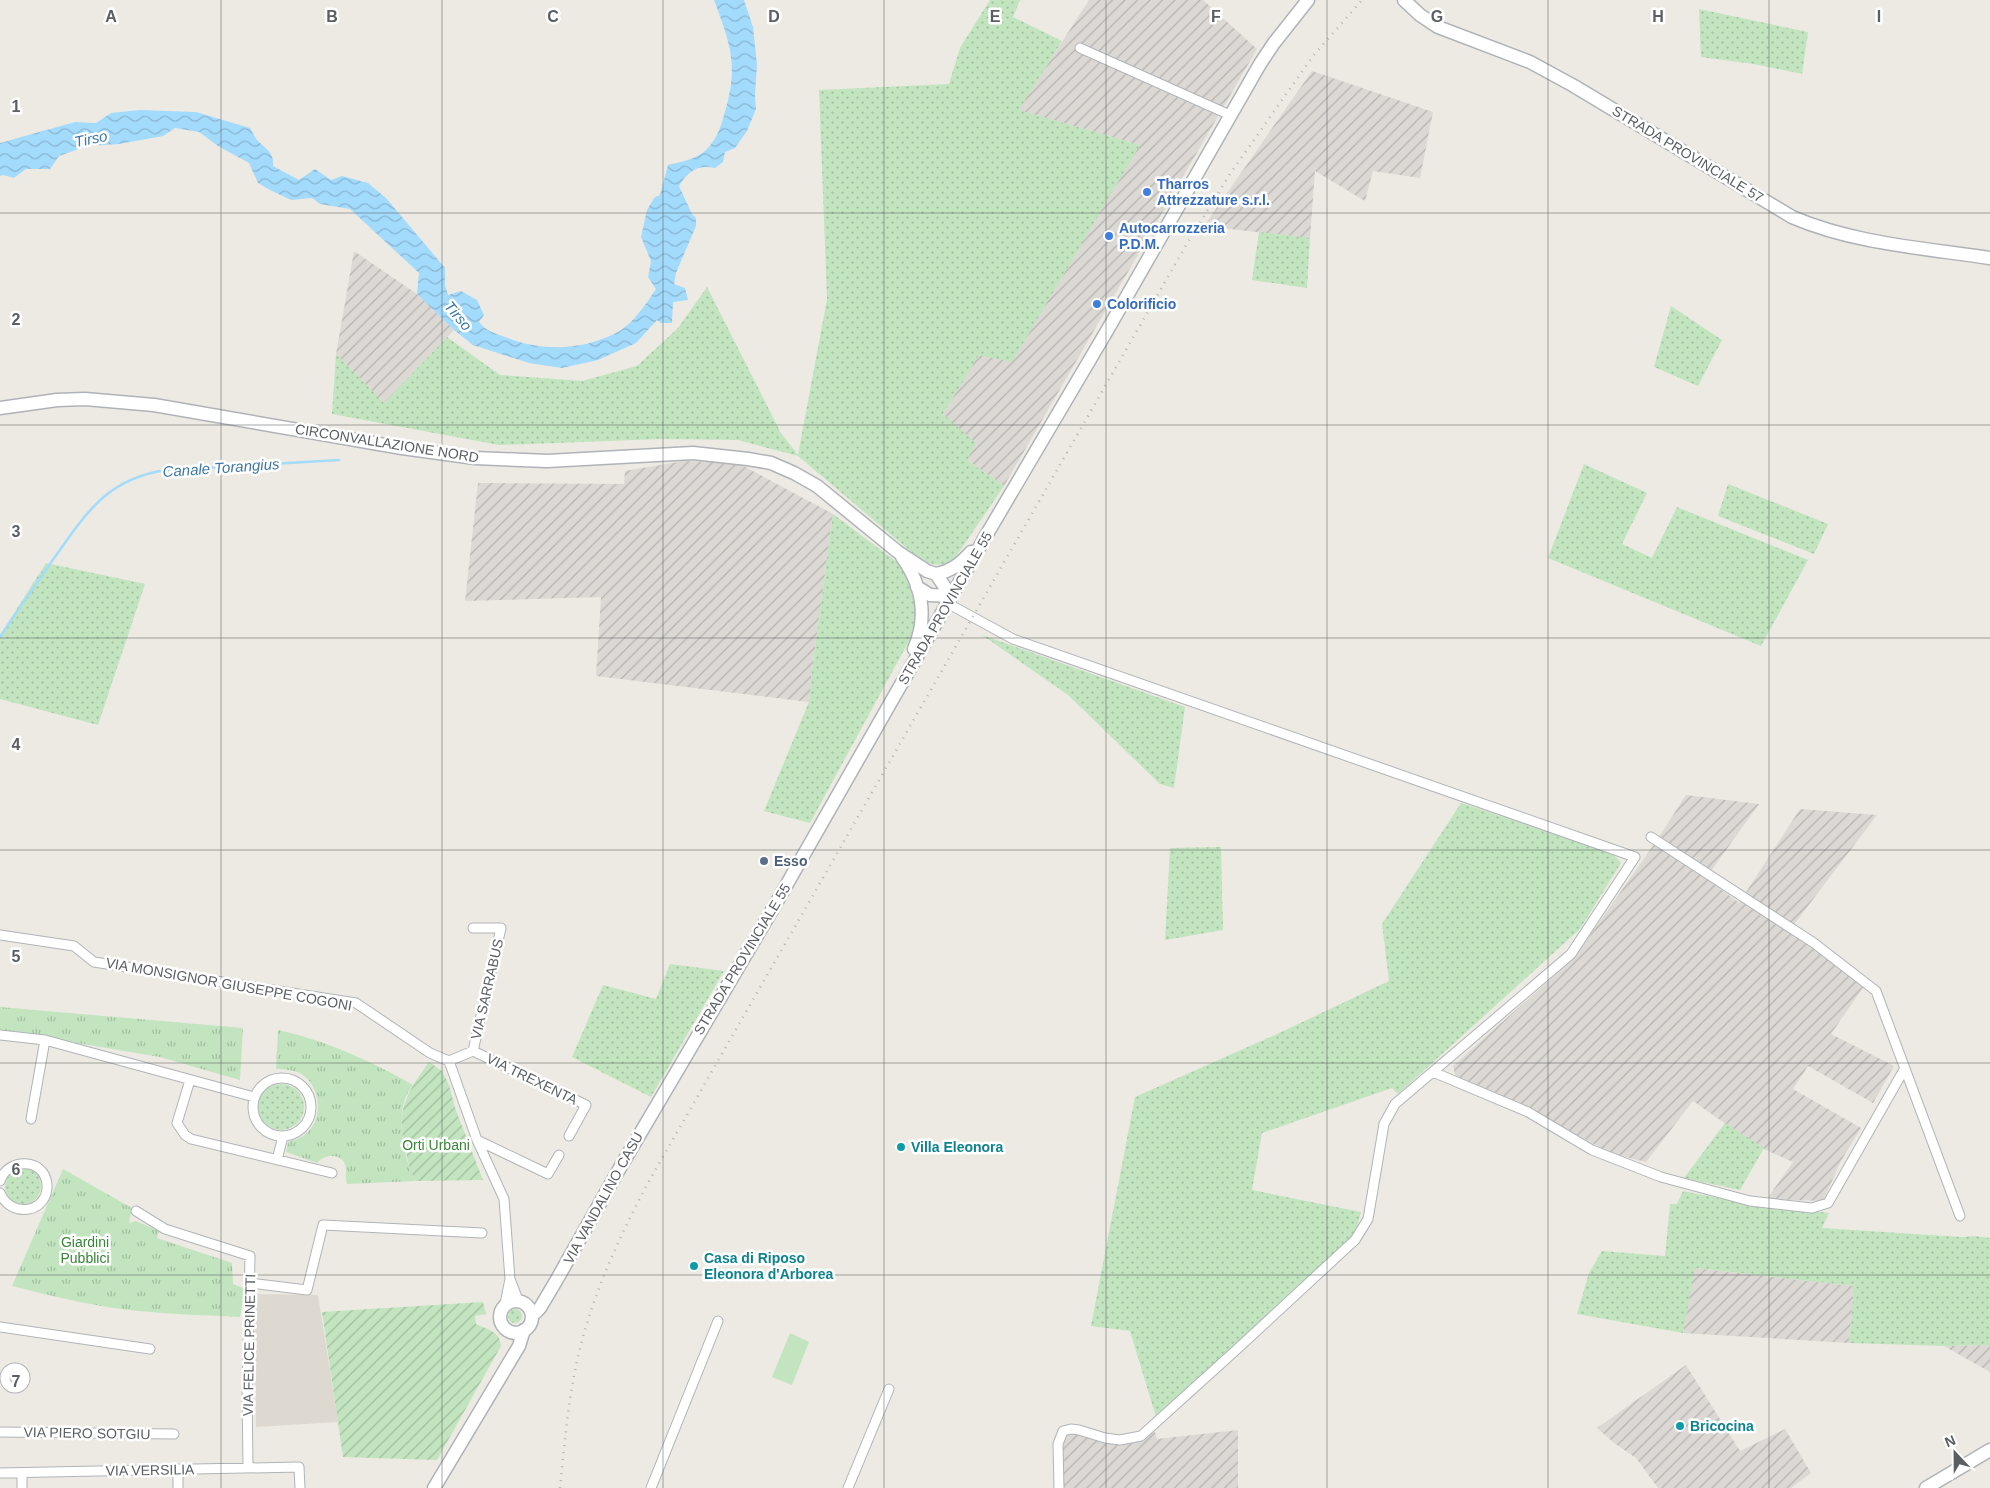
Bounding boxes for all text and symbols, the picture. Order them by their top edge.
text: A [105,8,117,25]
text: B [326,8,338,25]
text: C [547,8,559,25]
text: D [768,8,780,25]
text: E [990,8,1001,25]
text: F [1211,8,1221,25]
text: G [1431,8,1443,25]
text: H [1652,8,1664,25]
text: I [1877,8,1881,25]
text: 1 [12,98,21,115]
street label: STRADA PROVINCIALE 57 [1610,102,1767,206]
water label: Tirso [73,127,109,150]
place label: Tharros Attrezzature s.r.l. [1157,176,1270,208]
marker: Tharros Attrezzature s.r.l. [1141,186,1153,198]
place label: Autocarrozzeria P.D.M. [1119,220,1225,252]
marker: Autocarrozzeria P.D.M. [1103,230,1115,242]
place label: Colorificio [1107,296,1176,312]
water label: Tirso [441,297,476,334]
marker: Colorificio [1091,298,1103,310]
text: 2 [12,311,21,328]
street label: CIRCONVALLAZIONE NORD [294,421,480,465]
water label: Canale Torangius [162,455,280,480]
text: 3 [12,523,21,540]
street label: STRADA PROVINCIALE 55 [895,529,995,687]
text: 4 [12,736,21,753]
place label: Esso [774,853,807,869]
marker: Esso [758,855,770,867]
street label: STRADA PROVINCIALE 55 [690,880,794,1037]
street label: VIA SARRABUS [468,937,506,1041]
text: 5 [12,948,21,965]
street label: VIA MONSIGNOR GIUSEPPE COGONI [105,954,353,1014]
street label: VIA TREXENTA [484,1050,581,1108]
street label: VIA VANDALINO CASU [560,1129,646,1267]
park label: Orti Urbani [402,1137,470,1153]
place label: Villa Eleonora [911,1139,1004,1155]
marker: Villa Eleonora [895,1141,907,1153]
text: 6 [12,1161,21,1178]
park label: Giardini Pubblici [60,1234,110,1266]
place label: Casa di Riposo Eleonora d'Arborea [704,1250,834,1282]
marker: Casa di Riposo Eleonora d'Arborea [688,1260,700,1272]
street label: VIA FELICE PRINETTI [240,1274,258,1416]
text: 7 [12,1373,21,1390]
place label: Bricocina [1690,1418,1754,1434]
marker: Bricocina [1674,1420,1686,1432]
street label: VIA PIERO SOTGIU [23,1424,151,1442]
north arrow [1930,1428,1980,1478]
text: N [1942,1432,1958,1450]
street label: VIA VERSILIA [106,1461,195,1479]

